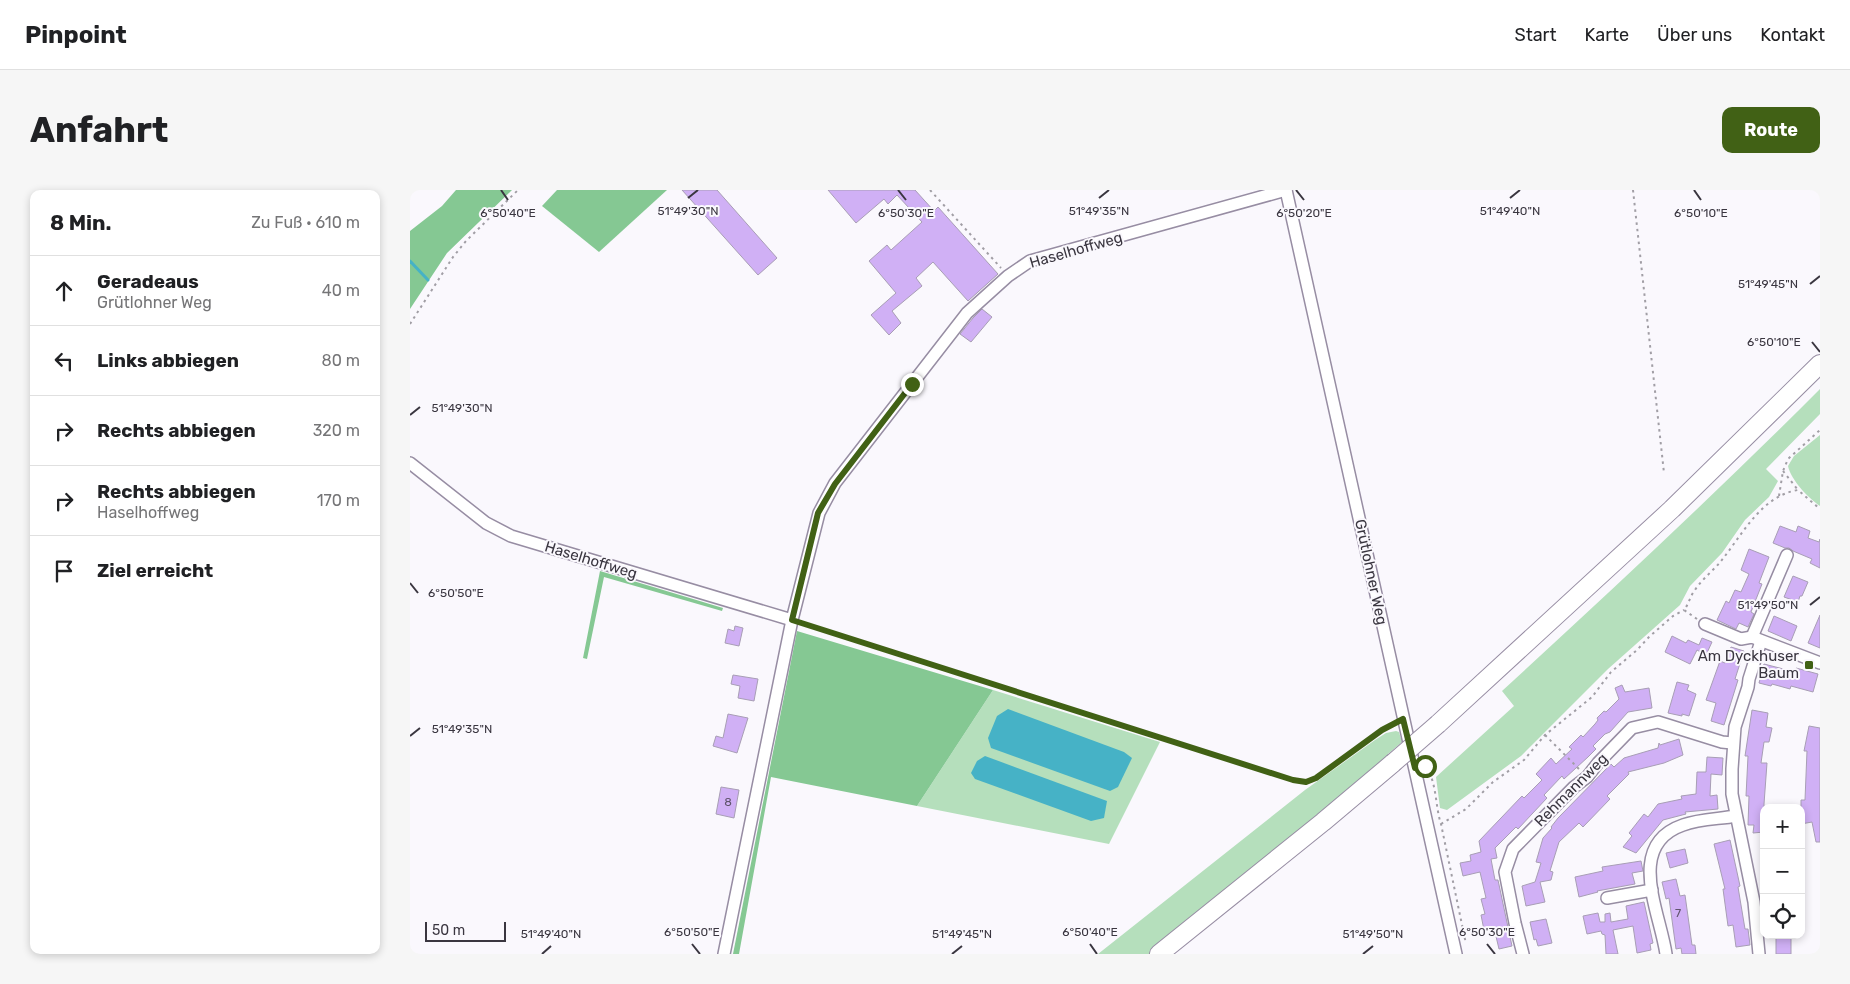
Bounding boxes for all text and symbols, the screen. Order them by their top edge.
text: Pinpoint [25,21,127,49]
text: Start [1514,24,1557,46]
text: Karte [1585,24,1629,46]
text: Über uns [1657,24,1732,46]
text: Kontakt [1760,24,1825,46]
button: Route [1722,107,1820,153]
text: Anfahrt [30,109,168,151]
text: 51°49'30"N [658,204,718,218]
text: 51°49'35"N [1069,204,1129,218]
text: 51°49'40"N [1480,204,1540,218]
text: 6°50'40"E [480,206,536,220]
text: 6°50'30"E [878,206,934,220]
text: 6°50'20"E [1276,206,1332,220]
text: 6°50'10"E [1674,206,1728,220]
text: 8 Min. [50,210,112,235]
text: Zu Fuß · 610 m [251,213,360,232]
street label: Haselhoffweg [1027,228,1125,272]
text: Geradeaus [97,270,199,293]
icon: ahead [50,277,78,305]
text: 51°49'45"N [1738,277,1798,291]
text: 40 m [322,281,360,300]
text: Grütlohner Weg [97,293,212,312]
text: 6°50'10"E [1747,335,1801,349]
icon: left [50,347,78,375]
text: Links abbiegen [97,349,239,372]
text: 80 m [322,351,360,370]
route end [901,373,924,396]
text: 51°49'30"N [432,401,492,415]
icon: right [50,417,78,445]
text: Rechts abbiegen [97,419,256,442]
text: 320 m [313,421,360,440]
text: Rechts abbiegen [97,480,256,503]
icon: right [50,487,78,515]
text: 170 m [317,491,360,510]
text: Haselhoffweg [97,503,199,522]
street label: Grütlohner Weg [1351,518,1391,626]
street label: Haselhoffweg [543,537,639,583]
icon: arrive [50,557,78,585]
text: Ziel erreicht [97,559,213,582]
text: 6°50'50"E [428,586,484,600]
text: 51°49'50"N [1738,598,1798,612]
place label: Am Dyckhuser Baum [1698,647,1799,682]
marker: Am Dyckhuser Baum [1803,659,1815,671]
text: 51°49'35"N [432,722,492,736]
street label: Rehmannweg [1531,750,1611,830]
route start [1414,755,1437,778]
house number: 8 [724,795,732,809]
map controls [1760,804,1805,939]
button: + [1760,804,1805,849]
button: − [1760,849,1805,894]
button: locate [1760,894,1805,939]
house number: 7 [1675,906,1681,920]
scale bar [425,919,506,942]
text: 50 m [432,922,465,939]
text: 6°50'50"E [664,925,720,939]
text: 6°50'40"E [1062,925,1118,939]
text: 6°50'30"E [1459,925,1515,939]
text: 51°49'40"N [521,927,581,941]
text: 51°49'45"N [932,927,992,941]
text: 51°49'50"N [1343,927,1403,941]

